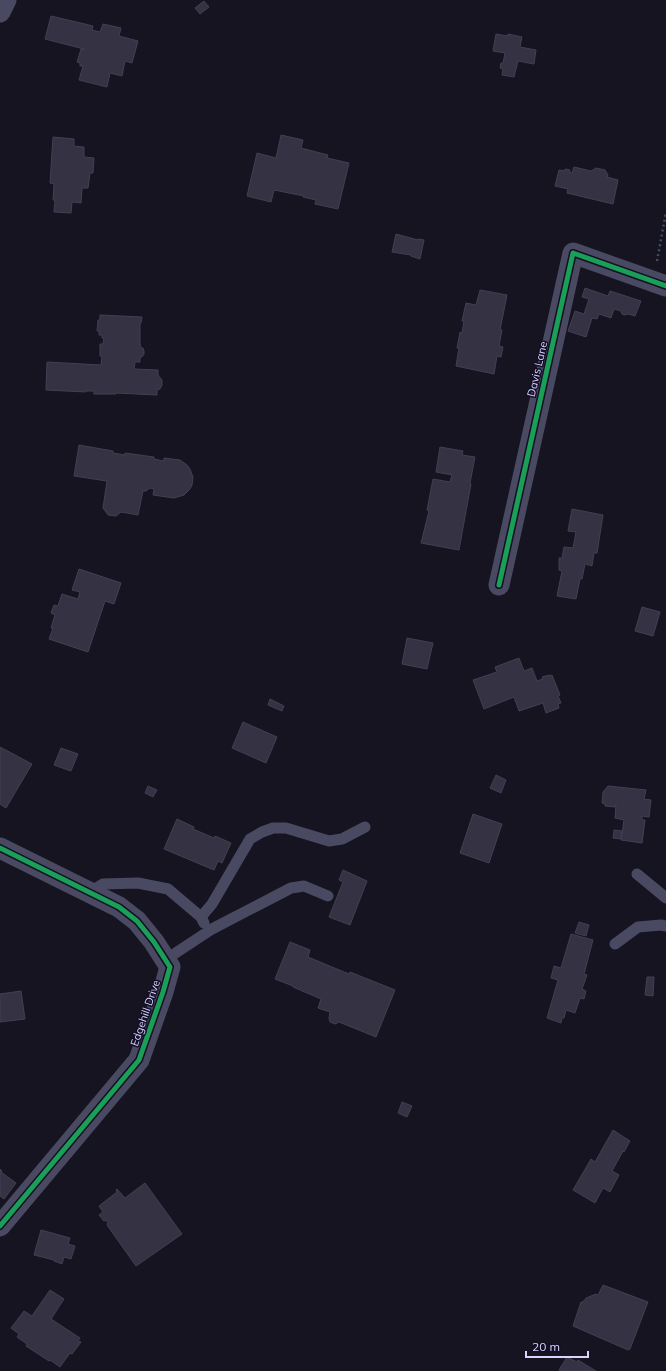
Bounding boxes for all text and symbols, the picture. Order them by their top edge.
street label: Davis Lane [524,340,550,398]
street label: Edgehill Drive [127,978,163,1048]
scale bar [526,1333,588,1359]
text: 20 m [532,1339,560,1354]

